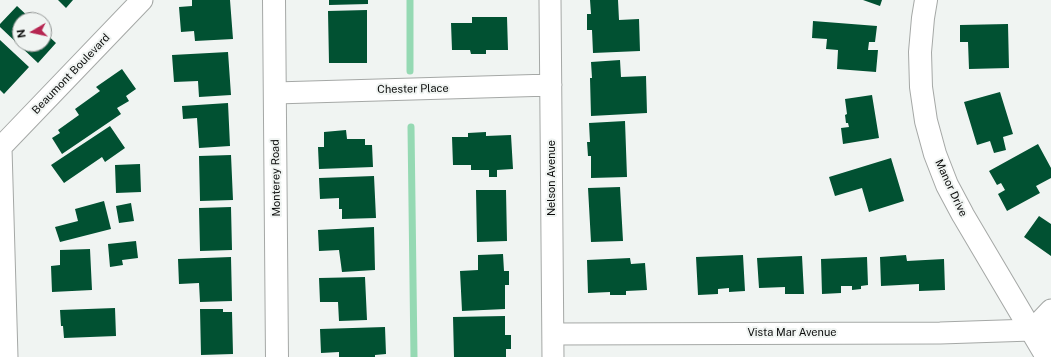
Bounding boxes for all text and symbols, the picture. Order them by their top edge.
north arrow [12,12,52,52]
text: N [15,29,28,39]
street label: Beaumont Boulevard [29,31,113,117]
street label: Chester Place [377,82,449,96]
street label: Monterey Road [269,139,283,217]
street label: Nelson Avenue [545,140,559,216]
street label: Manor Drive [932,157,970,219]
street label: Vista Mar Avenue [747,326,837,340]

